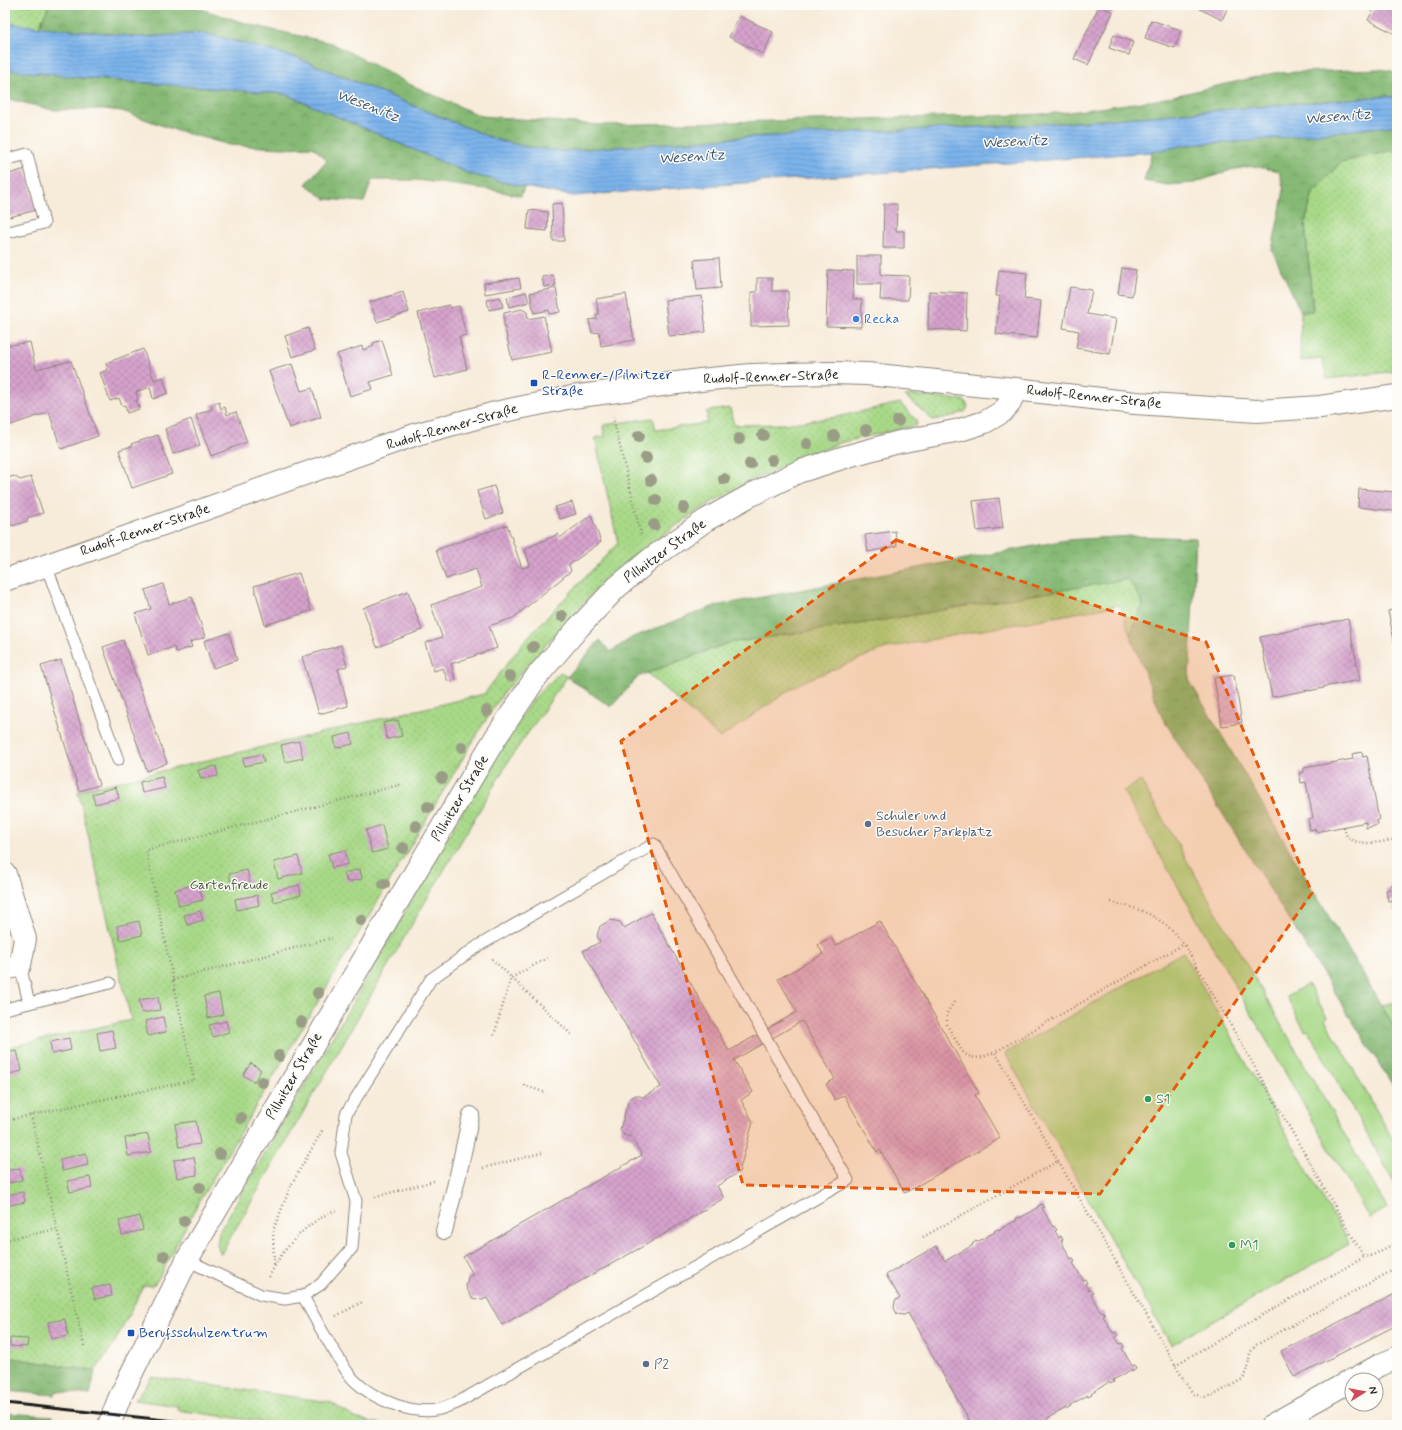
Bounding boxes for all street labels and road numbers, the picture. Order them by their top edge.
street label: Rudolf-Renner-Straße [703,366,839,388]
street label: Rudolf-Renner-Straße [1026,381,1162,413]
street label: Rudolf-Renner-Straße [384,400,520,454]
street label: Rudolf-Renner-Straße [78,499,212,561]
street label: Pillnitzer Straße [620,515,710,587]
street label: Pillnitzer Straße [427,751,493,844]
street label: Pillnitzer Straße [262,1029,326,1123]

